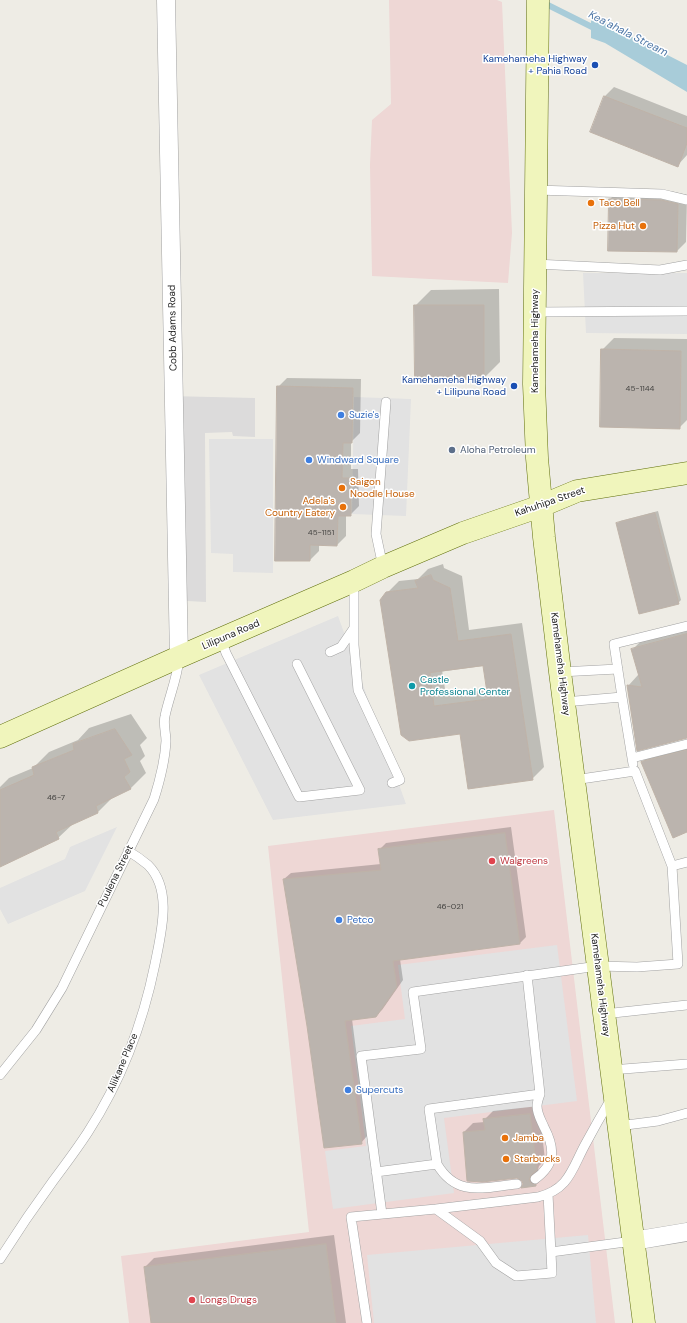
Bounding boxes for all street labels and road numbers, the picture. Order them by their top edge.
street label: Cobb Adams Road [166,285,180,371]
street label: Kamehameha Highway [529,289,541,393]
street label: Kahuhipa Street [513,484,587,520]
street label: Kamehameha Highway [548,612,572,716]
street label: Lilipuna Road [200,617,262,653]
street label: Puulena Street [96,843,136,909]
street label: Kamehameha Highway [588,933,612,1037]
street label: Aliikane Place [105,1032,141,1094]

